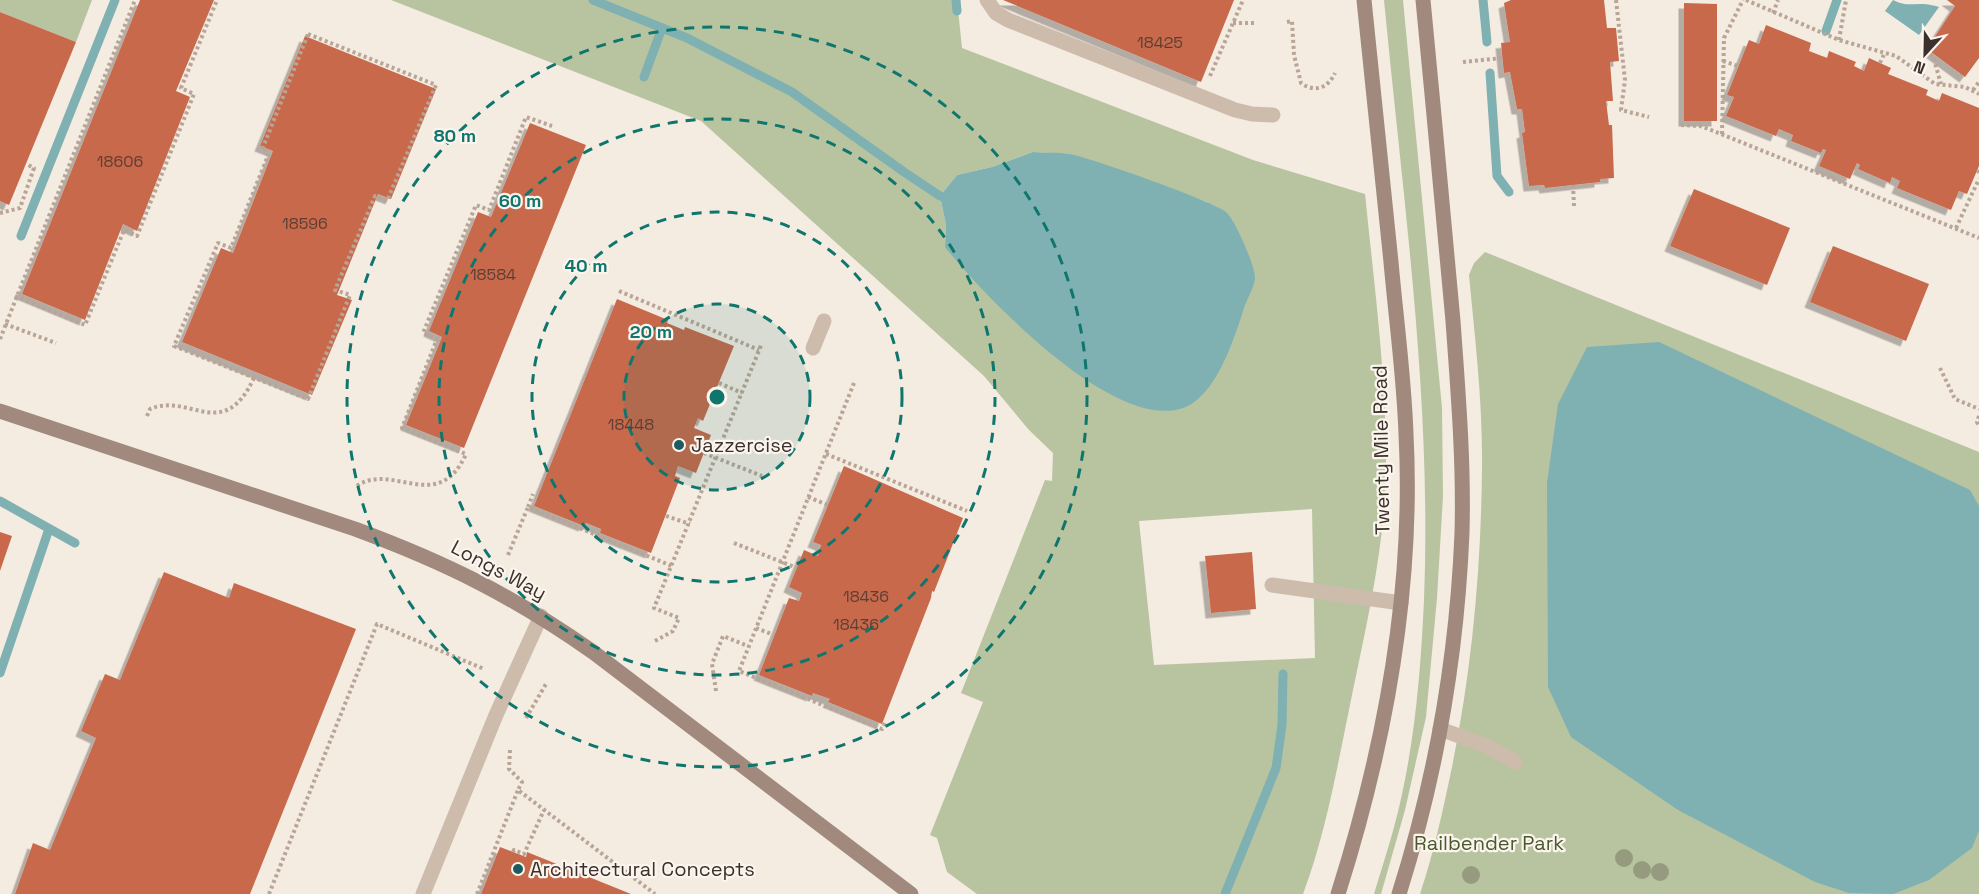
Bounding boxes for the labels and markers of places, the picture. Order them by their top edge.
centre of rings [707,387,727,407]
place label: Jazzercise [691,432,793,458]
marker: Jazzercise [672,438,686,452]
place label: Architectural Concepts [530,856,755,882]
marker: Architectural Concepts [511,862,525,876]

